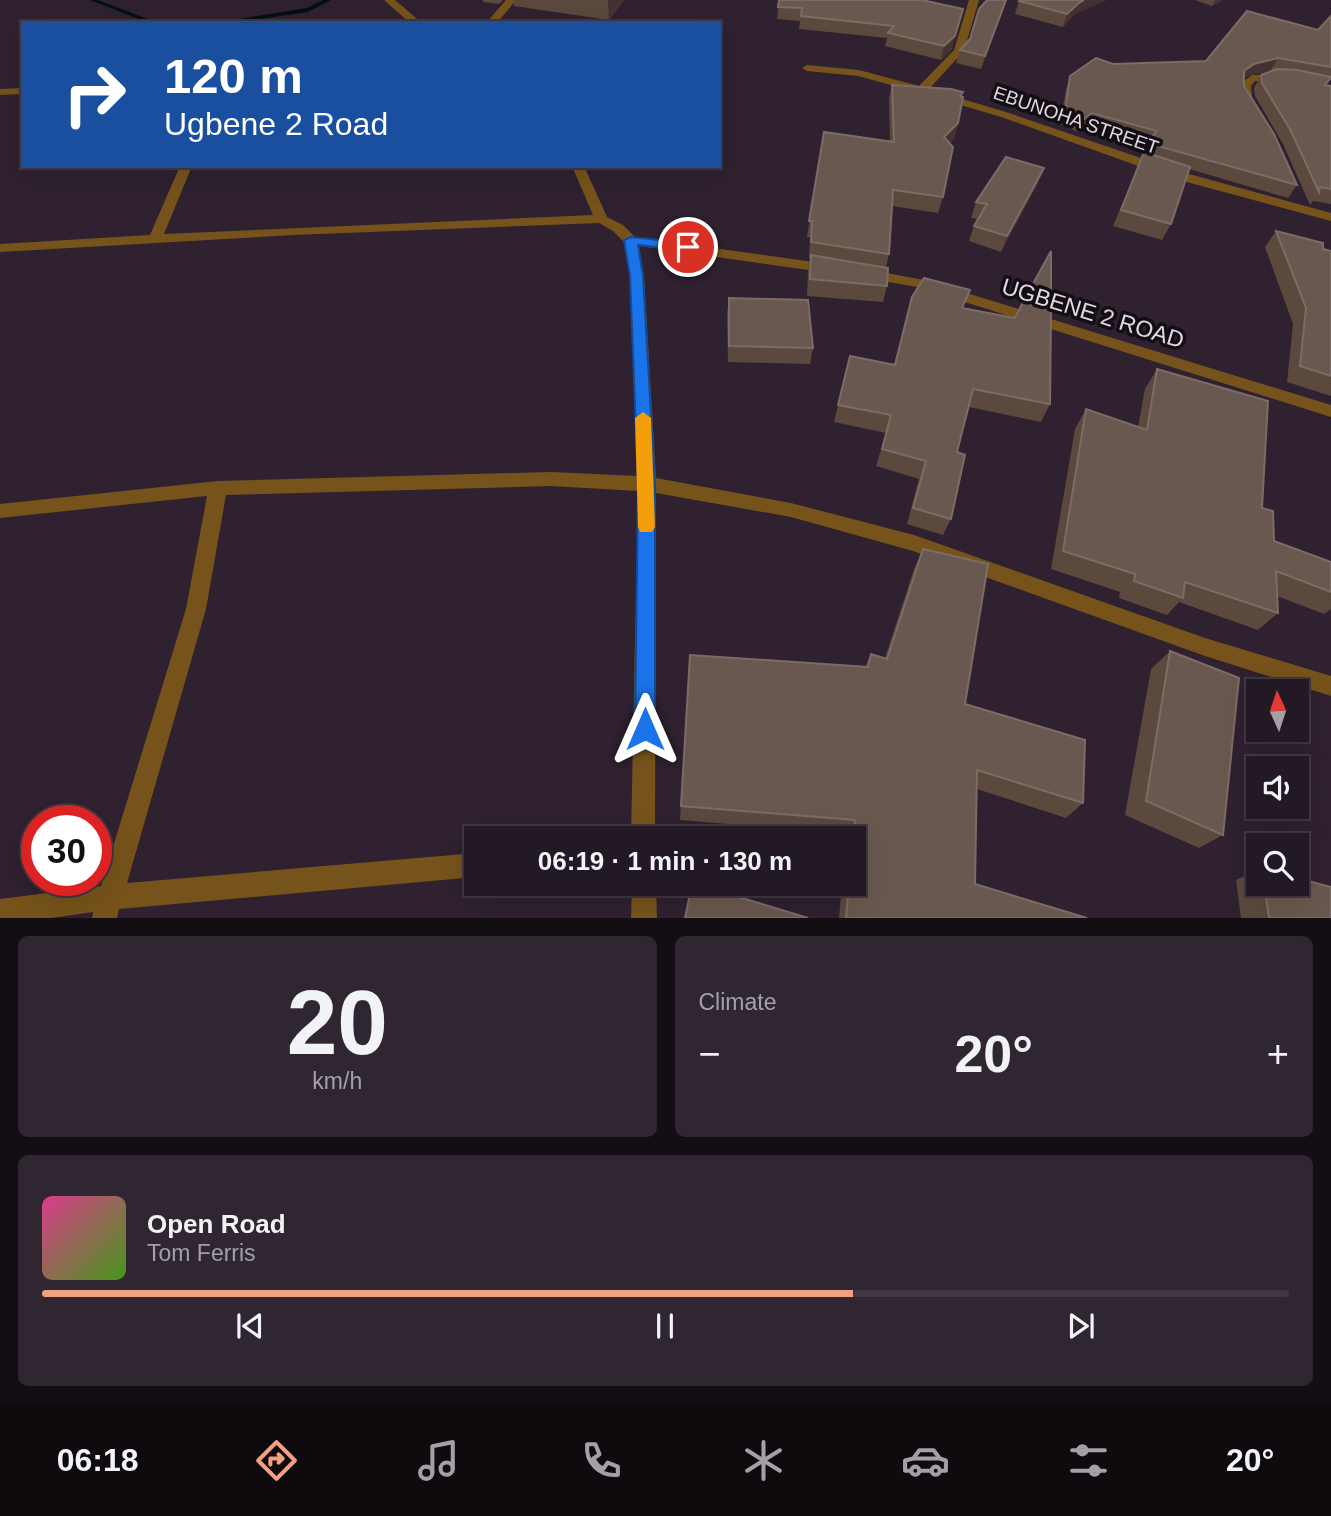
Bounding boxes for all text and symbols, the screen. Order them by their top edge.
icon: right [49,49,140,140]
text: 120 m [164,49,303,103]
street label: EBUNOHA STREET [991,82,1162,158]
text: Ugbene 2 Road [164,106,388,142]
pin [658,217,718,277]
icon: arrive [669,228,707,266]
street label: UGBENE 2 ROAD [999,273,1187,353]
north arrow [1246,679,1309,742]
map controls [1246,679,1309,896]
position arrow [608,692,682,766]
button: sound [1246,756,1309,819]
speed limit sign: 30 [21,805,112,896]
button: search [1246,833,1309,896]
text: 06:19 · 1 min · 130 m [538,846,792,876]
text: 20 [287,972,388,1073]
text: Climate [699,989,776,1015]
text: 20° [954,1025,1033,1083]
text: − [699,1033,721,1075]
text: + [1267,1033,1289,1075]
text: km/h [312,1068,362,1094]
text: Open Road [147,1209,286,1239]
text: Tom Ferris [147,1240,256,1266]
icon: previous [231,1307,269,1345]
icon: pause [646,1307,684,1345]
icon: next [1062,1307,1100,1345]
icon: directions [252,1436,301,1485]
icon: music [414,1436,463,1485]
icon: phone [577,1436,626,1485]
icon: climate [739,1436,788,1485]
icon: car [901,1436,950,1485]
icon: filters [1064,1436,1113,1485]
text: 06:18 [57,1442,139,1478]
text: 20° [1226,1442,1274,1478]

